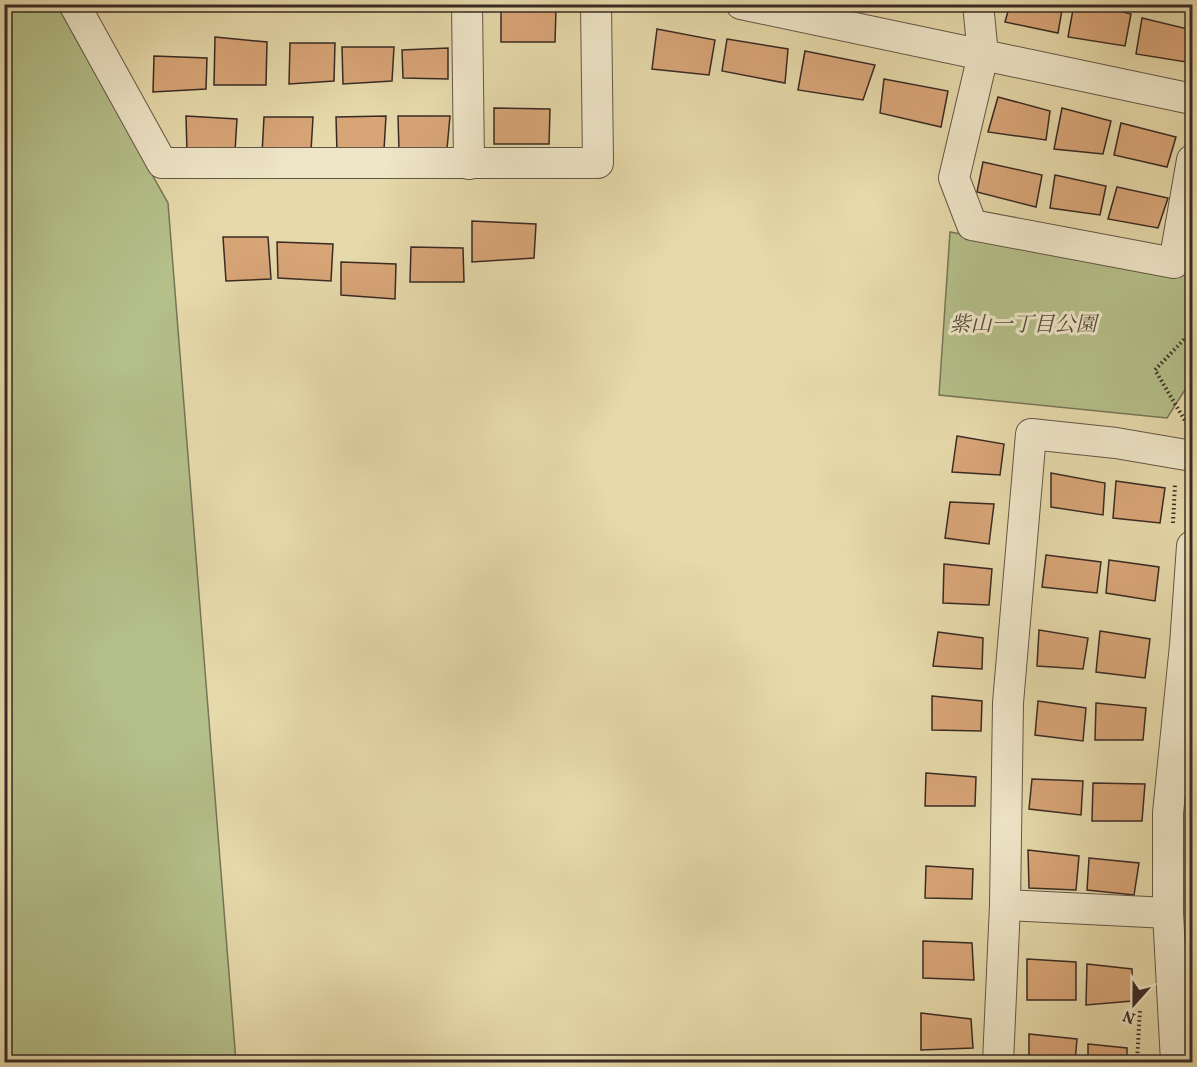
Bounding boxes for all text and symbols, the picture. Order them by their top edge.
park label: 紫山一丁目公園 [950,311,1099,340]
north arrow [1104,974,1164,1034]
text: N [1120,1004,1139,1028]

